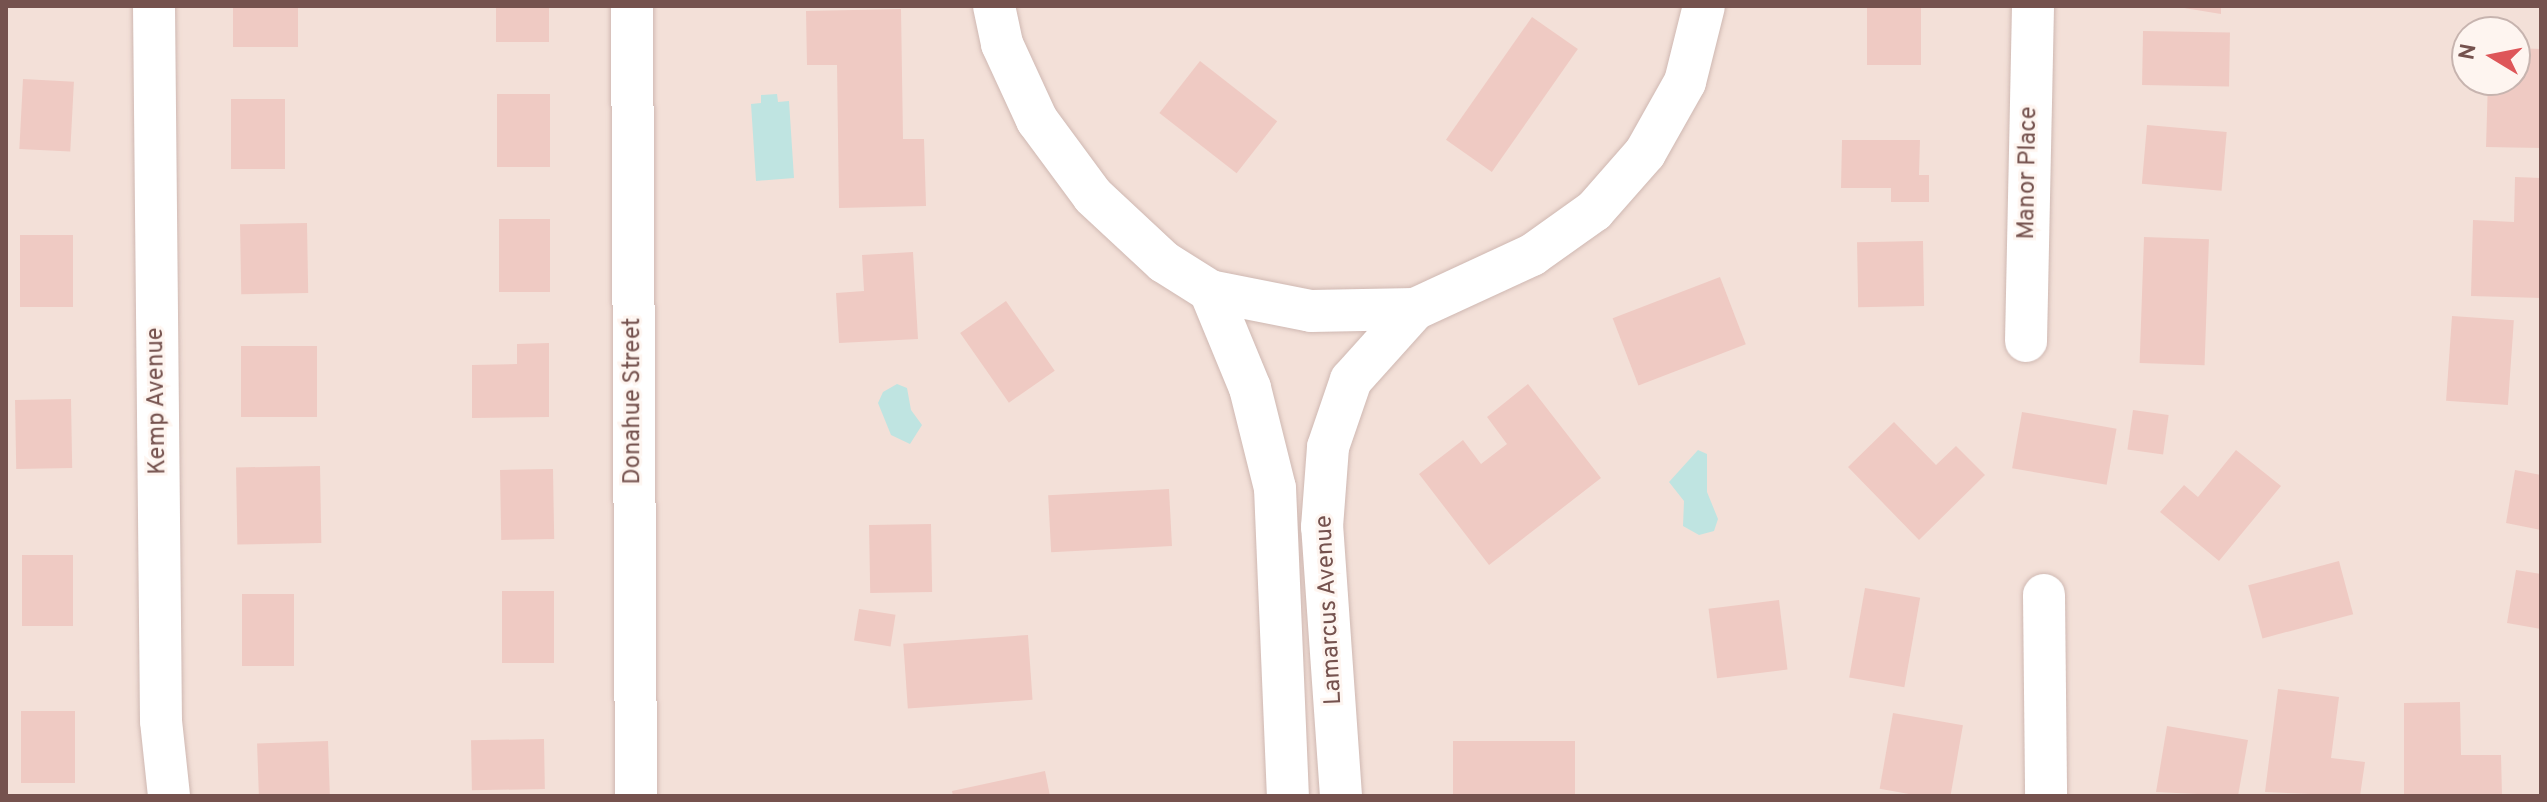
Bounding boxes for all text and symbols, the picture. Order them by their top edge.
north arrow [2451,16,2531,96]
text: N [2454,42,2484,62]
street label: Manor Place [2013,106,2045,240]
street label: Donahue Street [620,317,648,485]
street label: Kemp Avenue [142,327,174,475]
street label: Lamarcus Avenue [1311,514,1349,706]

